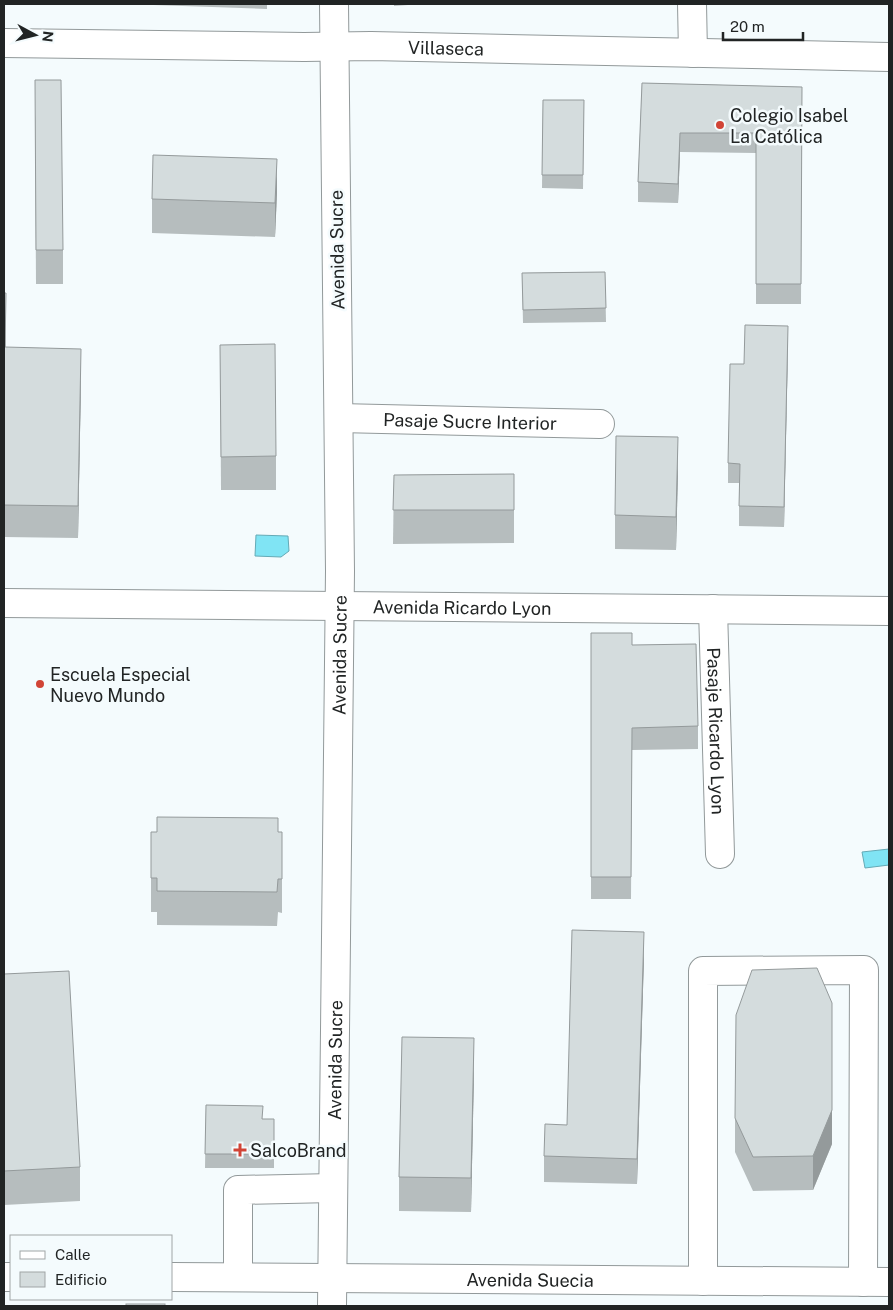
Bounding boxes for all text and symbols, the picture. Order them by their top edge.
north arrow [10,10,60,60]
scale bar [723,10,803,42]
text: 20 m [730,18,765,35]
text: N [39,30,57,43]
street label: Villaseca [408,36,484,59]
place label: Colegio Isabel La Católica [730,105,848,147]
marker: Colegio Isabel La Católica [714,119,726,131]
street label: Avenida Sucre [325,190,349,310]
street label: Pasaje Sucre Interior [383,409,557,434]
street label: Avenida Sucre [328,595,350,715]
street label: Avenida Ricardo Lyon [373,596,551,618]
street label: Pasaje Ricardo Lyon [704,647,729,815]
place label: Escuela Especial Nuevo Mundo [50,664,191,706]
marker: Escuela Especial Nuevo Mundo [34,678,46,690]
street label: Avenida Sucre [324,1000,346,1120]
place label: SalcoBrand [250,1140,347,1161]
marker: SalcoBrand [234,1144,246,1156]
legend [10,1235,172,1300]
text: Calle [55,1246,91,1263]
street label: Avenida Suecia [466,1269,594,1290]
text: Edificio [55,1271,107,1288]

